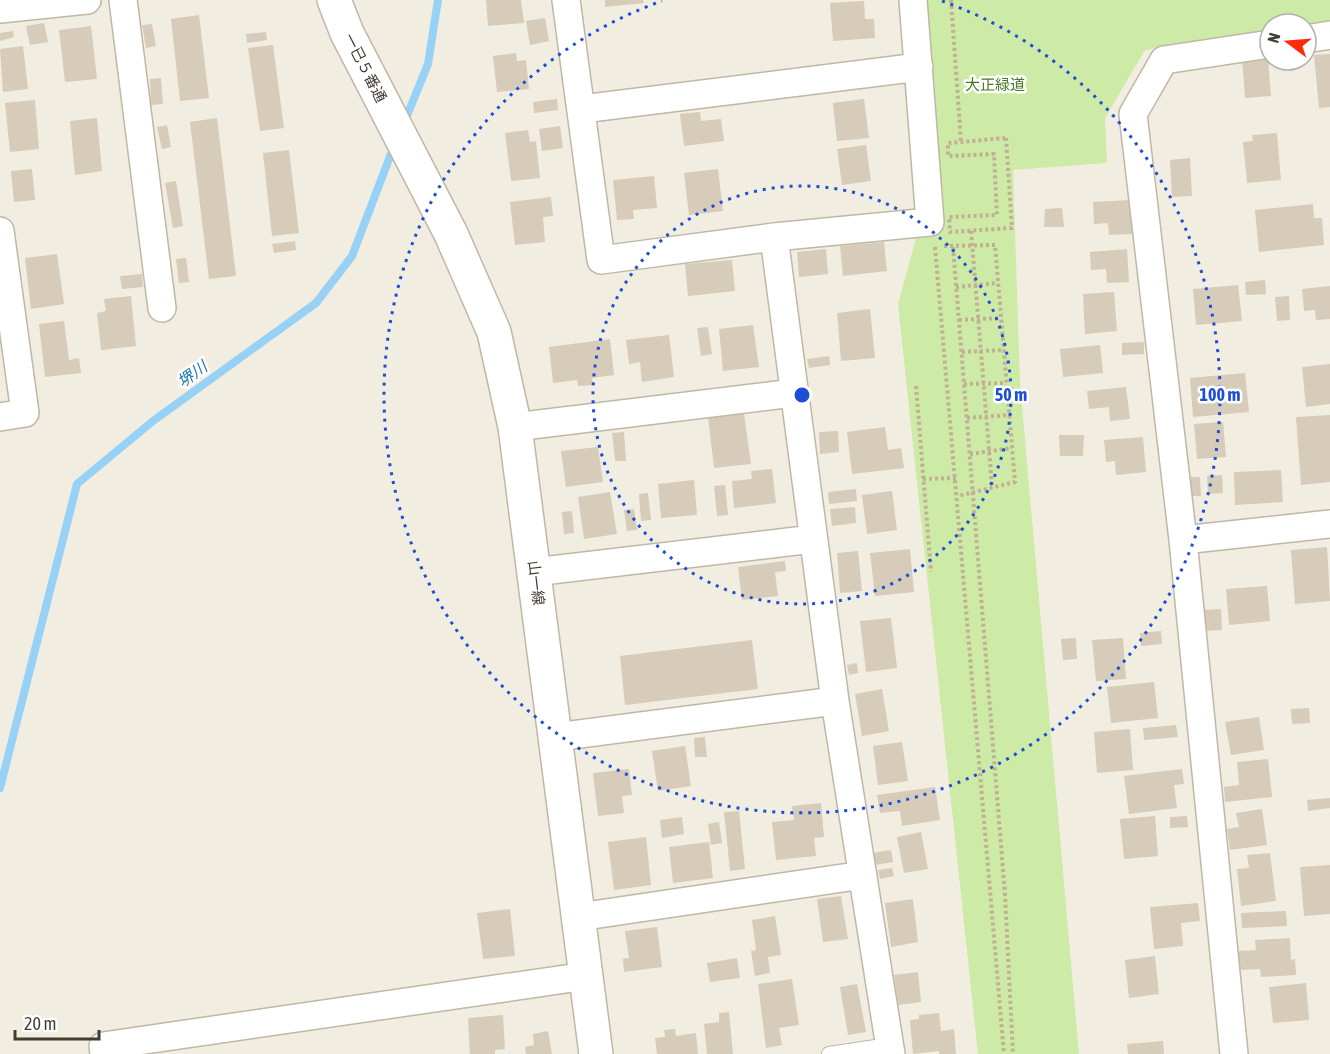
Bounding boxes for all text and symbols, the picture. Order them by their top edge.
north arrow [1258,12,1318,72]
street label: 一已５番通 [341,30,390,105]
text: N [1264,31,1284,45]
park label: 大正緑道 [965,76,1025,93]
water label: 堺川 [174,356,212,391]
text: 50 m [995,384,1027,405]
text: 100 m [1200,384,1240,405]
centre of rings [792,385,812,405]
street label: 山一線 [525,560,548,606]
scale bar [15,1003,99,1041]
text: 20 m [24,1013,56,1034]

